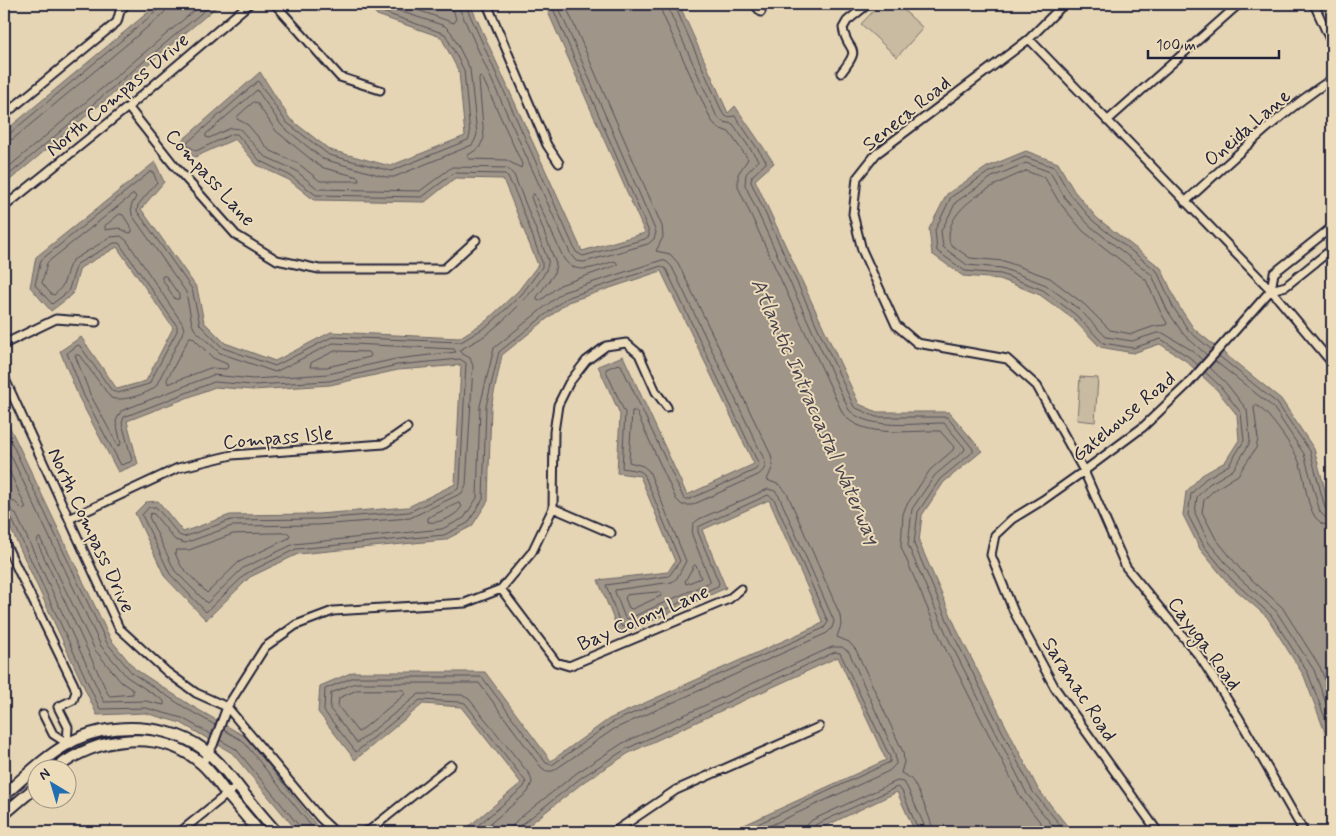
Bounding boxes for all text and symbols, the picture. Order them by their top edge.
street label: North Compass Drive [41,27,195,163]
scale bar [1148,28,1280,60]
text: 100 m [1156,36,1196,56]
street label: Seneca Road [857,70,957,158]
street label: Oneida Lane [1199,83,1297,173]
street label: Compass Lane [159,123,261,233]
water label: Atlantic Intracoastal Waterway [744,274,887,550]
street label: Gatehouse Road [1066,366,1182,469]
street label: Compass Isle [222,420,335,457]
street label: North Compass Drive [41,444,141,618]
street label: Bay Colony Lane [574,578,714,658]
street label: Cayuga Road [1160,592,1247,697]
street label: Saranac Road [1035,632,1123,747]
north arrow [28,758,78,808]
text: N [35,765,54,785]

